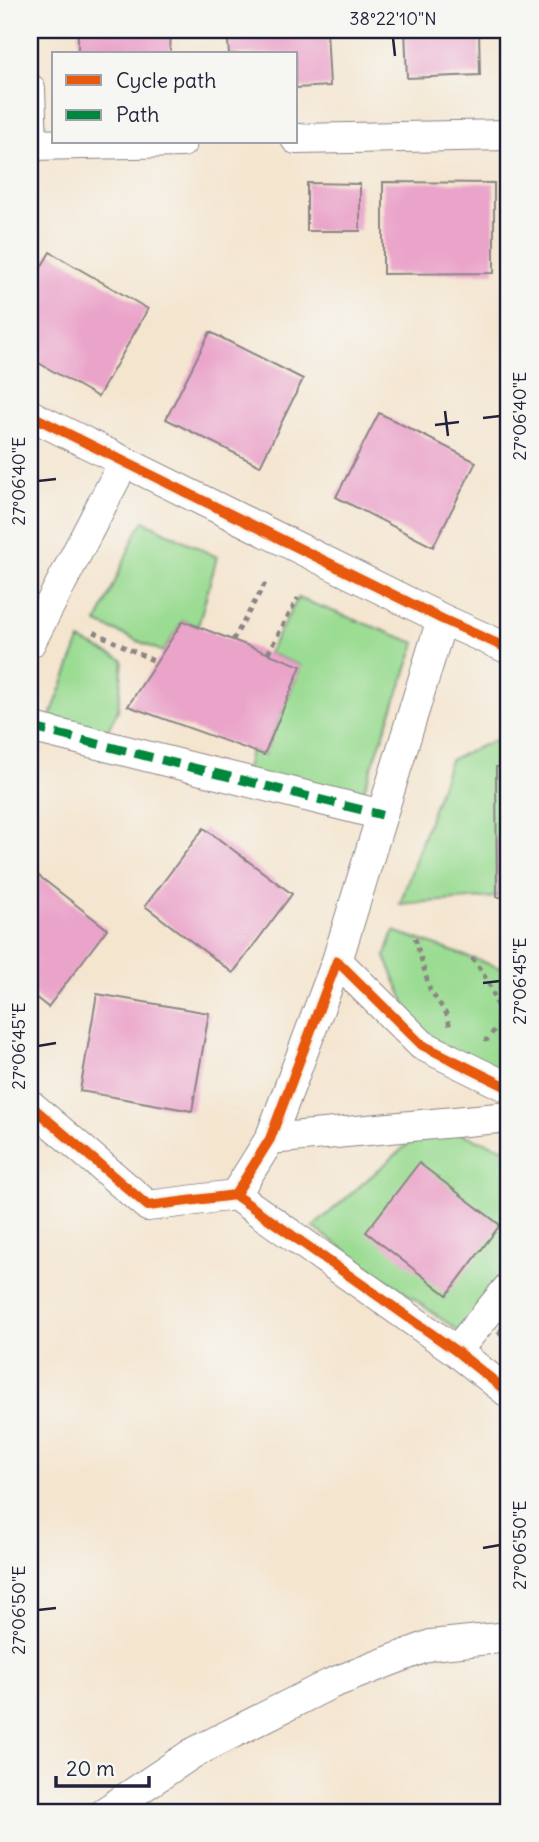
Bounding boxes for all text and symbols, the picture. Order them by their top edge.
text: 38°22'10"N [349,7,437,30]
legend [52,52,298,144]
text: Cycle path [116,67,216,94]
text: Path [116,101,159,128]
text: 27°06'40"E [508,372,531,460]
text: 27°06'40"E [7,437,30,525]
text: 27°06'45"E [508,937,531,1025]
text: 27°06'45"E [7,1002,30,1090]
text: 27°06'50"E [508,1500,531,1590]
text: 27°06'50"E [7,1565,30,1655]
scale bar [56,1744,149,1788]
text: 20 m [66,1755,115,1782]

